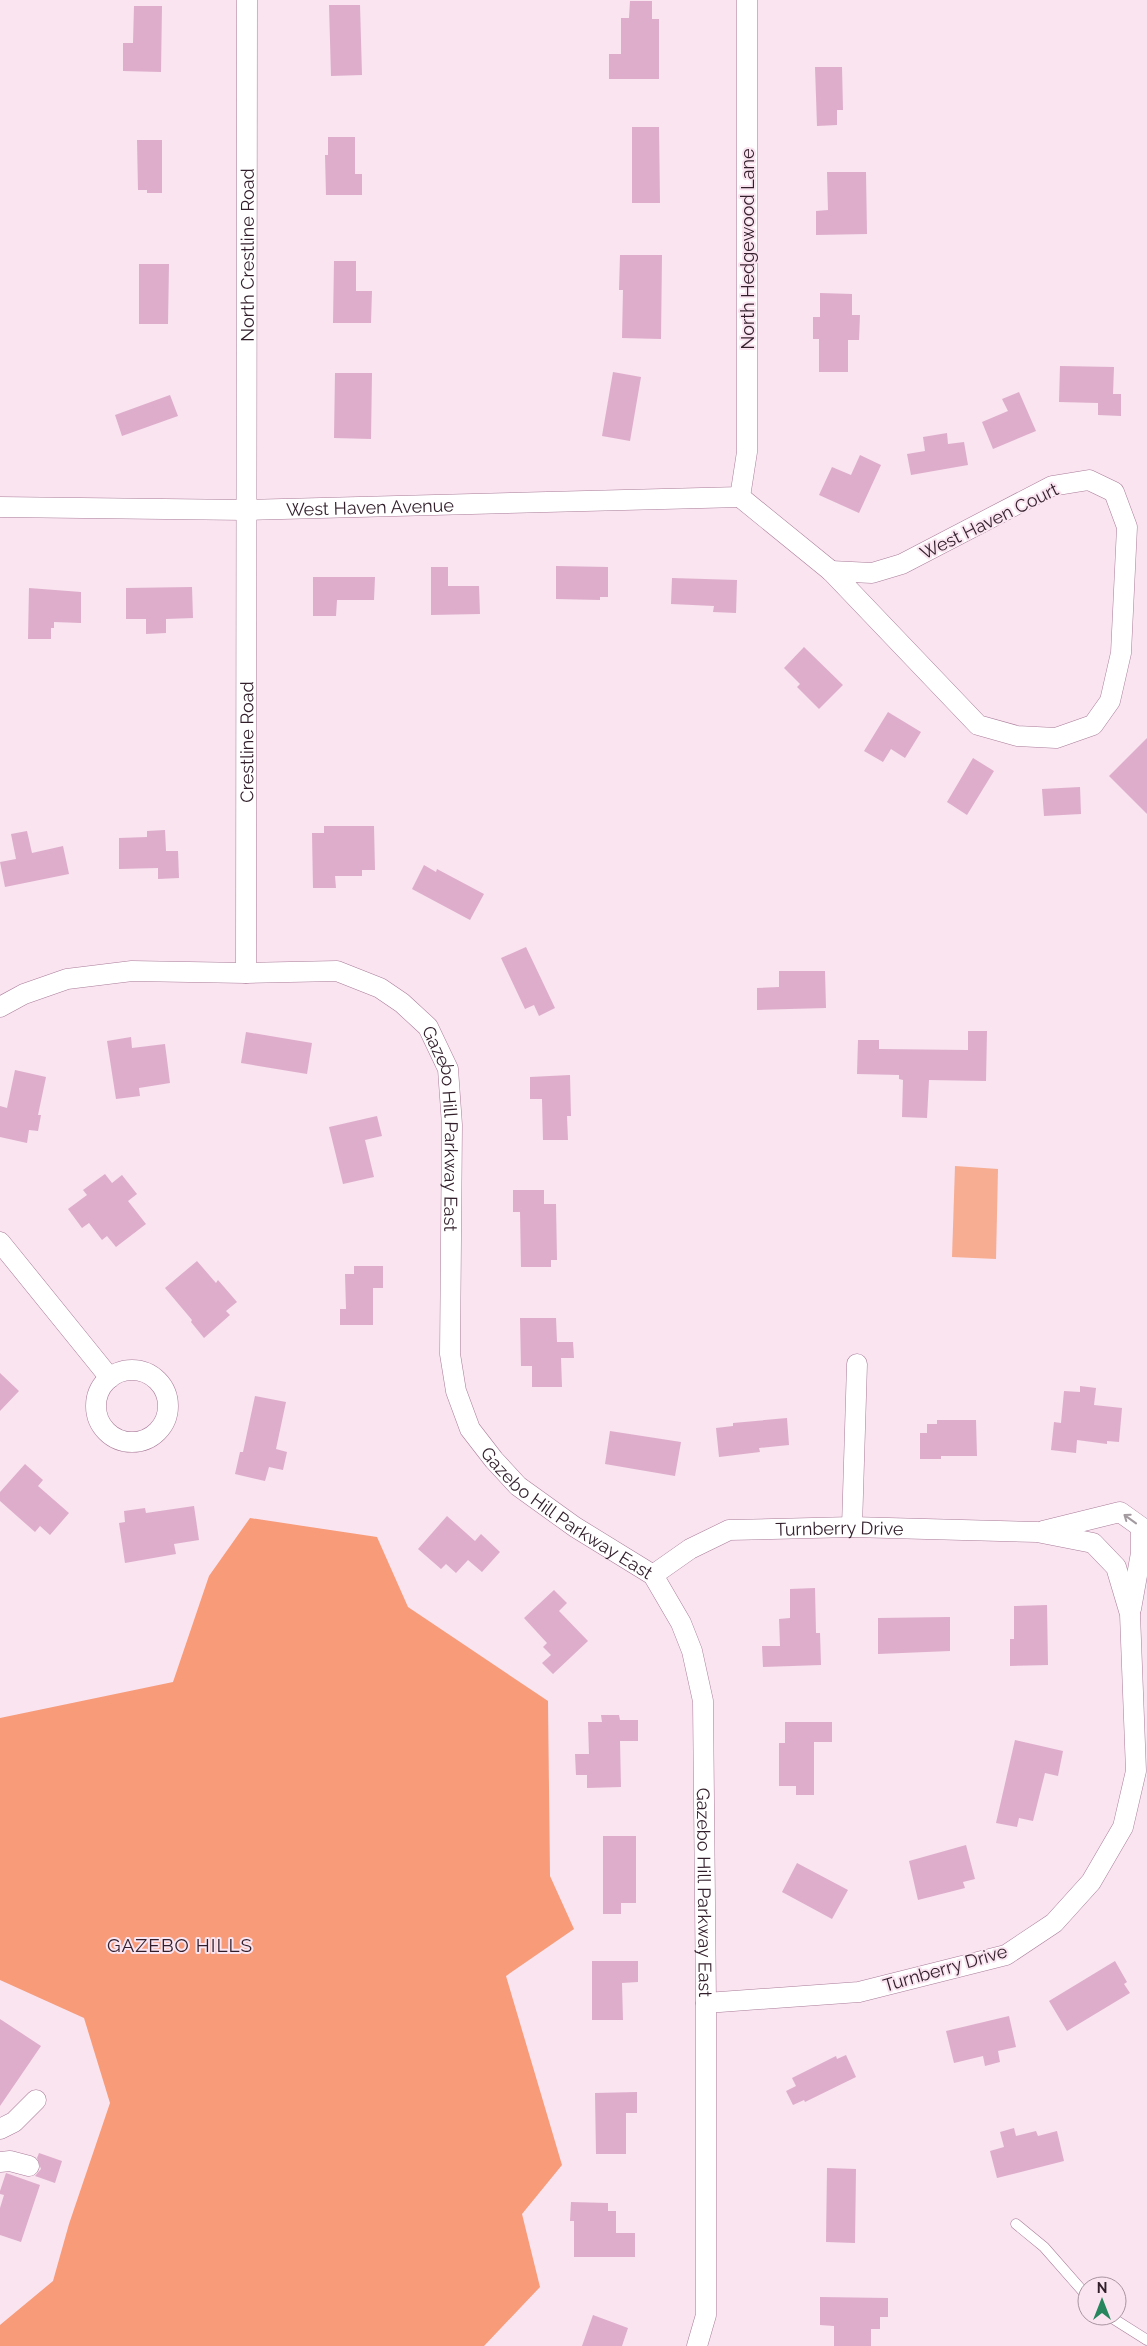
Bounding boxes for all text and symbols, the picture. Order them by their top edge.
street label: North Hedgewood Lane [737,148,758,350]
street label: North Crestline Road [236,168,257,342]
street label: West Haven Court [916,478,1062,564]
street label: West Haven Avenue [286,494,455,519]
street label: Crestline Road [236,681,257,803]
street label: Gazebo Hill Parkway East [418,1022,463,1232]
street label: Gazebo Hill Parkway East [477,1442,657,1583]
one-way arrow [1123,1514,1137,1524]
street label: Turnberry Drive [775,1516,904,1539]
street label: Gazebo Hill Parkway East [693,1788,716,1997]
district label: GAZEBO HILLS [107,1934,253,1956]
street label: Turnberry Drive [881,1940,1010,1996]
north arrow [1077,2276,1127,2326]
text: N [1097,2280,1107,2296]

